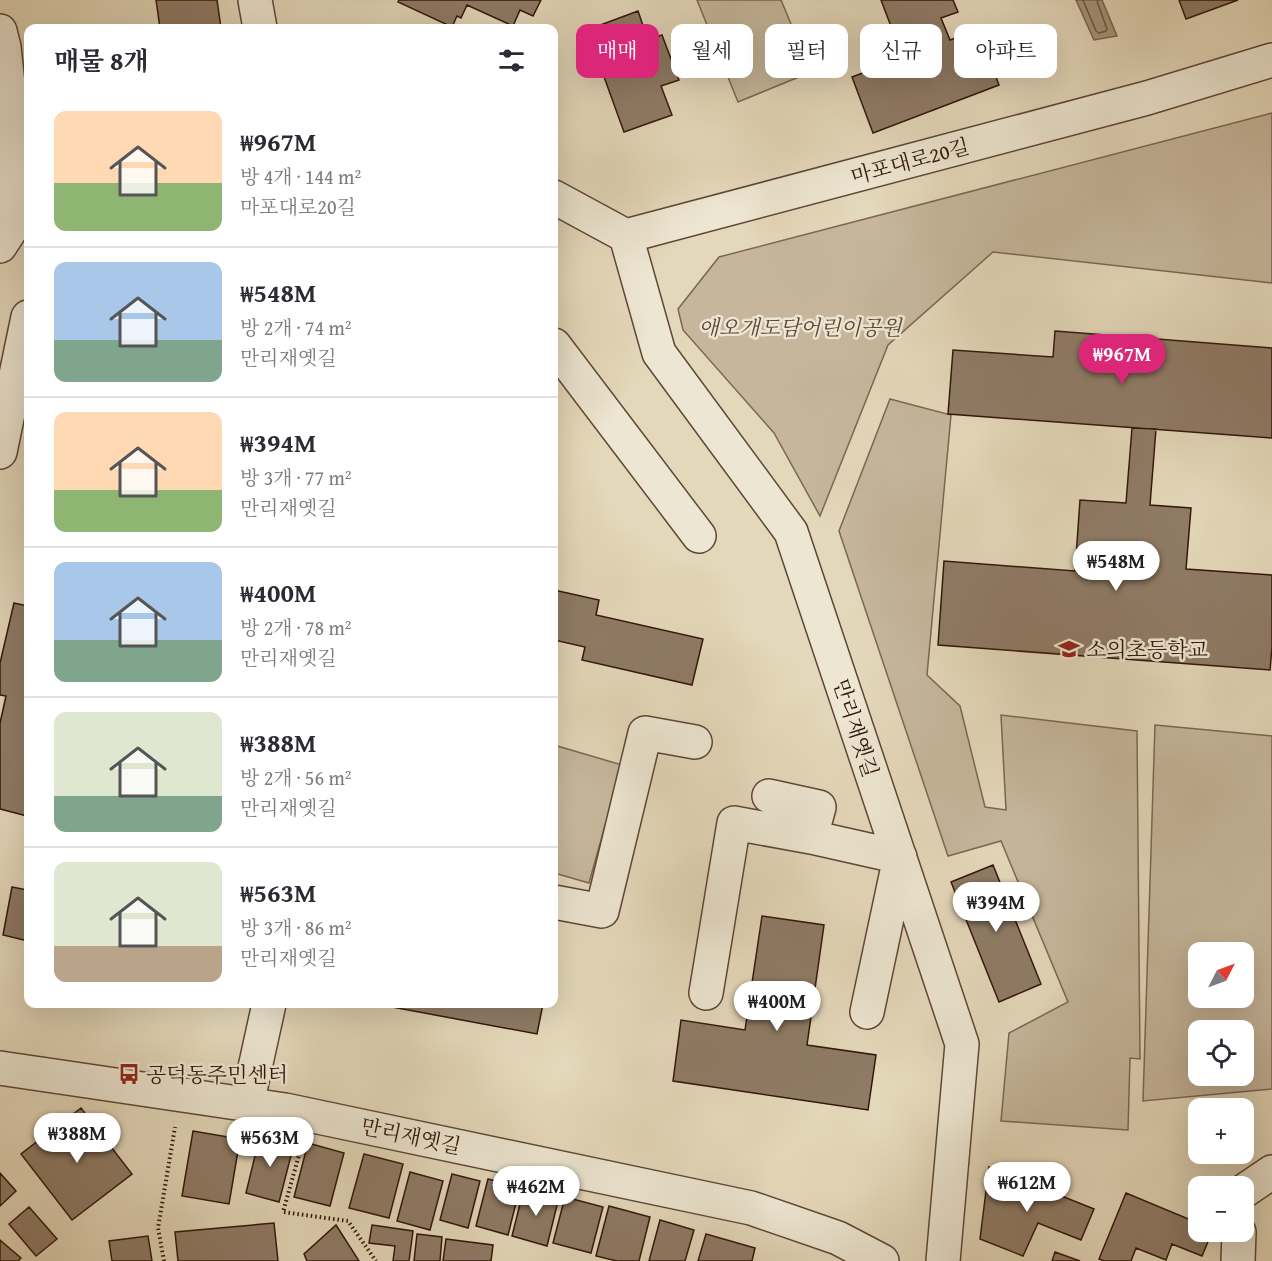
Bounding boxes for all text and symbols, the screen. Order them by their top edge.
chip: 매매 [576,24,659,78]
chip: 월세 [671,24,753,78]
chip: 필터 [765,24,848,78]
chip: 신규 [860,24,942,78]
chip: 아파트 [954,24,1057,78]
text: 매물 8개 [54,41,149,80]
icon: filters [495,44,528,77]
text: ₩967M [240,122,316,161]
street label: 마포대로20길 [847,130,973,192]
icon: home [102,135,174,207]
text: 방 4개 · 144 m² [240,162,361,191]
text: 마포대로20길 [240,192,356,221]
text: ₩548M [240,273,316,312]
icon: home [102,286,174,358]
park label: 애오개도담어린이공원 [699,312,903,343]
text: 방 2개 · 74 m² [240,313,352,342]
pin: ₩967M [1080,334,1164,385]
text: ₩967M [1093,339,1151,368]
text: 만리재옛길 [240,343,337,372]
text: ₩394M [240,423,316,462]
icon: home [102,436,174,508]
text: 방 3개 · 77 m² [240,463,352,492]
text: 만리재옛길 [240,493,337,522]
pin: ₩548M [1074,541,1158,592]
text: ₩548M [1087,546,1145,575]
text: ₩400M [240,573,316,612]
icon: home [102,586,174,658]
text: 방 2개 · 78 m² [240,613,352,642]
place label: 소의초등학교 [1086,634,1208,665]
school or university icon: 소의초등학교 [1057,637,1081,661]
text: 만리재옛길 [240,643,337,672]
street label: 만리재옛길 [826,675,886,781]
text: ₩388M [240,723,316,762]
icon: home [102,736,174,808]
text: 방 2개 · 56 m² [240,763,352,792]
text: 만리재옛길 [240,793,337,822]
text: ₩563M [240,873,316,912]
pin: ₩394M [954,882,1038,933]
icon: home [102,886,174,958]
text: ₩394M [967,887,1025,916]
text: 방 3개 · 86 m² [240,913,352,942]
north arrow [1188,942,1254,1008]
map controls [1188,942,1254,1242]
text: 만리재옛길 [240,943,337,972]
pin: ₩400M [735,981,819,1032]
text: ₩400M [748,986,806,1015]
button: locate [1188,1020,1254,1086]
place label: 공덕동주민센터 [146,1059,288,1090]
bus stop icon: 공덕동주민센터 [117,1062,141,1086]
button: + [1188,1098,1254,1164]
street label: 만리재옛길 [358,1110,464,1162]
pin: ₩388M [35,1113,119,1164]
pin: ₩563M [228,1117,312,1168]
text: ₩388M [48,1118,106,1147]
text: ₩563M [241,1122,299,1151]
pin: ₩612M [985,1162,1069,1213]
pin: ₩462M [494,1166,578,1217]
text: ₩612M [998,1167,1056,1196]
text: ₩462M [507,1171,565,1200]
button: − [1188,1176,1254,1242]

